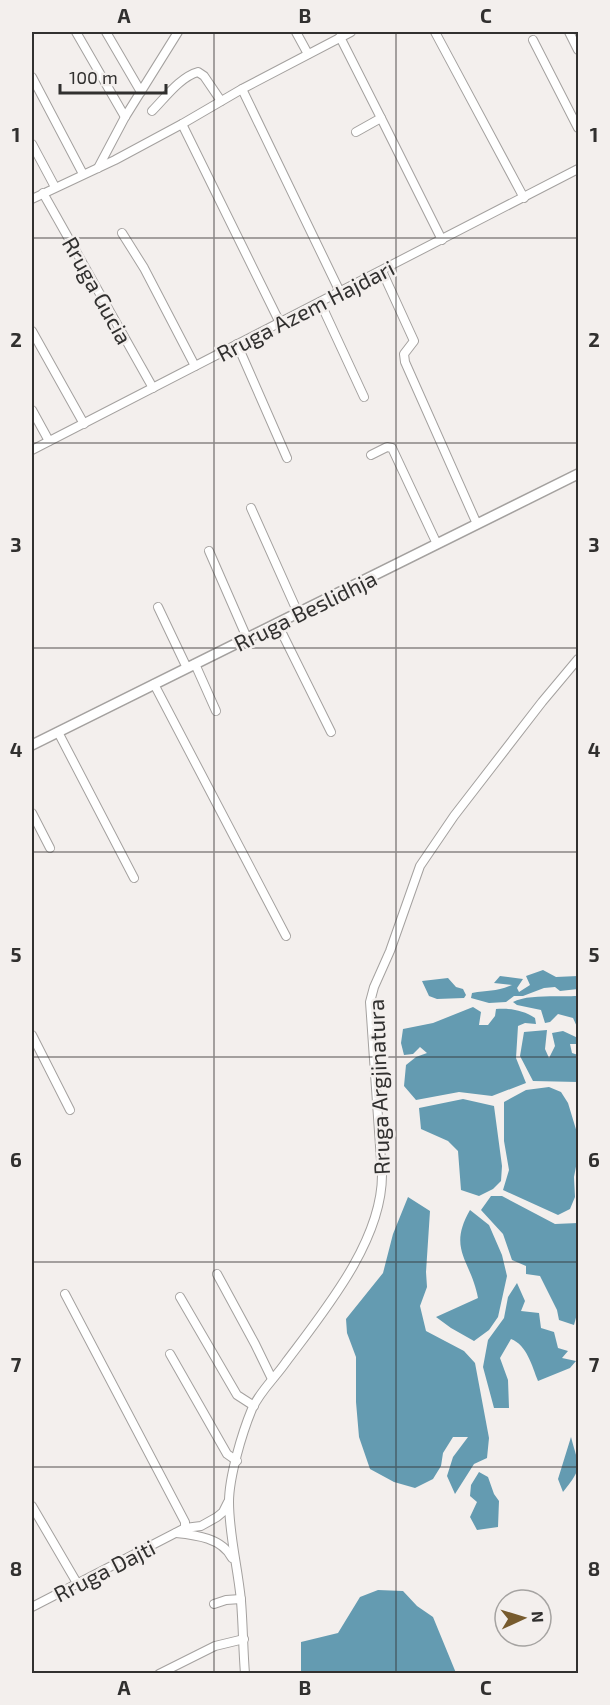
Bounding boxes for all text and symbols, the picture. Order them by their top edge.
text: A [117,3,131,27]
text: B [299,3,311,27]
text: C [480,3,492,27]
scale bar [60,57,166,95]
text: 100 m [69,66,118,88]
text: 1 [12,122,20,146]
text: 1 [590,122,598,146]
street label: Rruga Gucia [58,232,138,348]
street label: Rruga Azem Hajdari [212,254,399,367]
text: 2 [10,327,22,351]
text: 2 [588,327,600,351]
text: 3 [10,532,22,556]
text: 3 [588,532,600,556]
street label: Rruga Beslidhja [229,564,381,657]
text: 4 [10,737,23,761]
text: 4 [588,737,601,761]
text: 5 [10,942,22,966]
text: 5 [588,942,600,966]
street label: Rruga Argjinatura [362,999,395,1175]
text: 6 [10,1147,22,1171]
text: 6 [588,1147,600,1171]
text: 7 [11,1352,22,1376]
text: 7 [589,1352,600,1376]
street label: Rruga Dajti [49,1533,159,1607]
text: 8 [10,1556,22,1580]
text: 8 [588,1556,600,1580]
north arrow [493,1588,553,1648]
text: N [529,1610,548,1623]
text: A [117,1675,131,1699]
text: B [299,1675,311,1699]
text: C [480,1675,492,1699]

